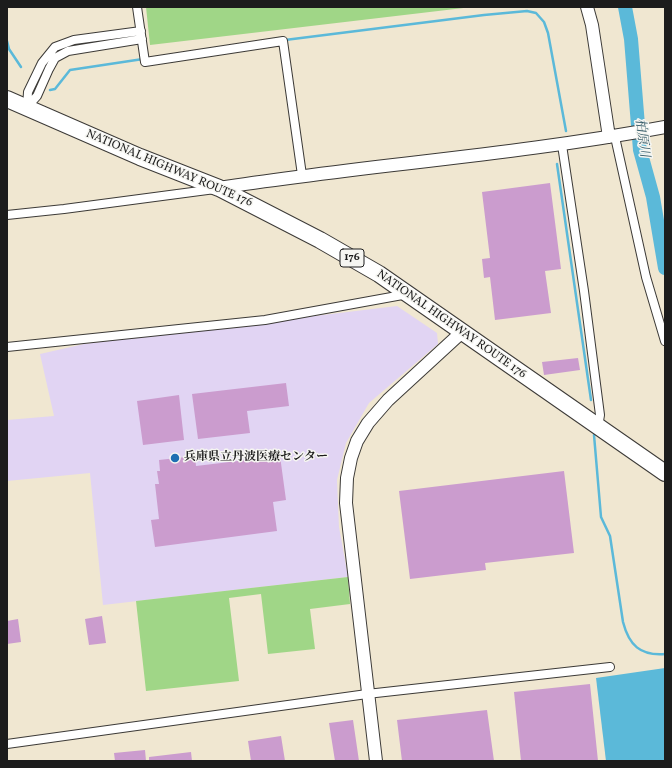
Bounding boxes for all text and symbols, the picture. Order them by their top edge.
water label: 柏原川 [631,118,651,158]
street label: NATIONAL HIGHWAY ROUTE 176 [84,127,254,211]
road number: 176 [340,249,364,267]
street label: NATIONAL HIGHWAY ROUTE 176 [373,268,529,382]
place label: 兵庫県立丹波医療センター [184,451,328,465]
marker: 兵庫県立丹波医療センター [169,452,181,464]

